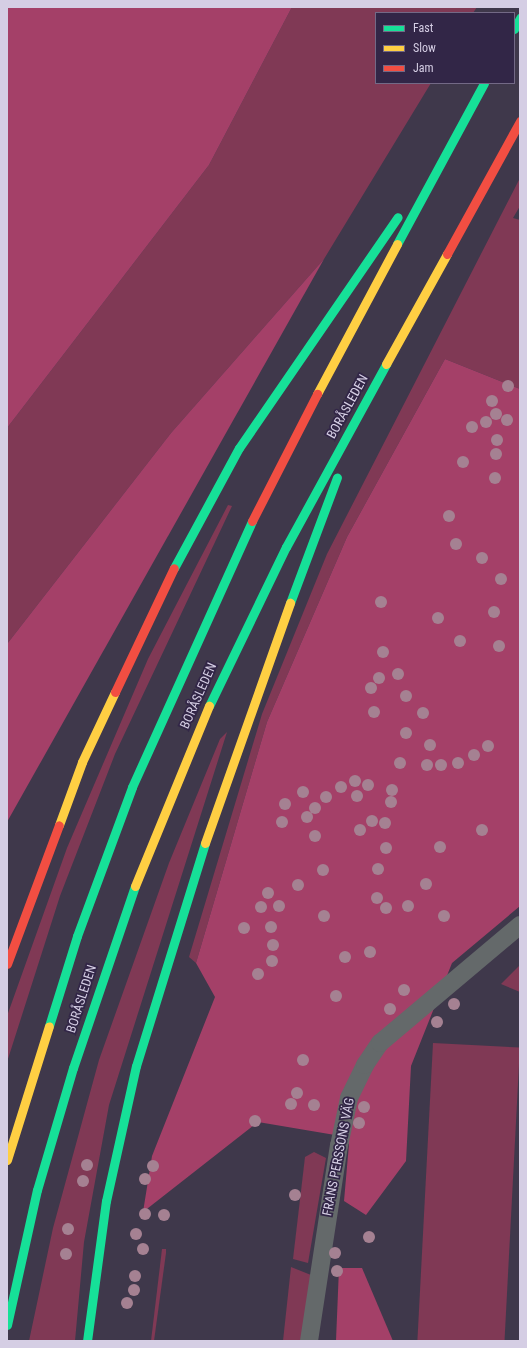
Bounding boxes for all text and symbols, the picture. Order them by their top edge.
legend [375,12,515,84]
text: Fast [413,21,433,35]
text: Slow [413,41,436,55]
text: Jam [413,61,434,75]
street label: BORÅSLEDEN [324,372,372,442]
street label: BORÅSLEDEN [178,661,220,731]
street label: BORÅSLEDEN [64,963,100,1035]
street label: FRANS PERSSONS VÄG [320,1097,358,1217]

